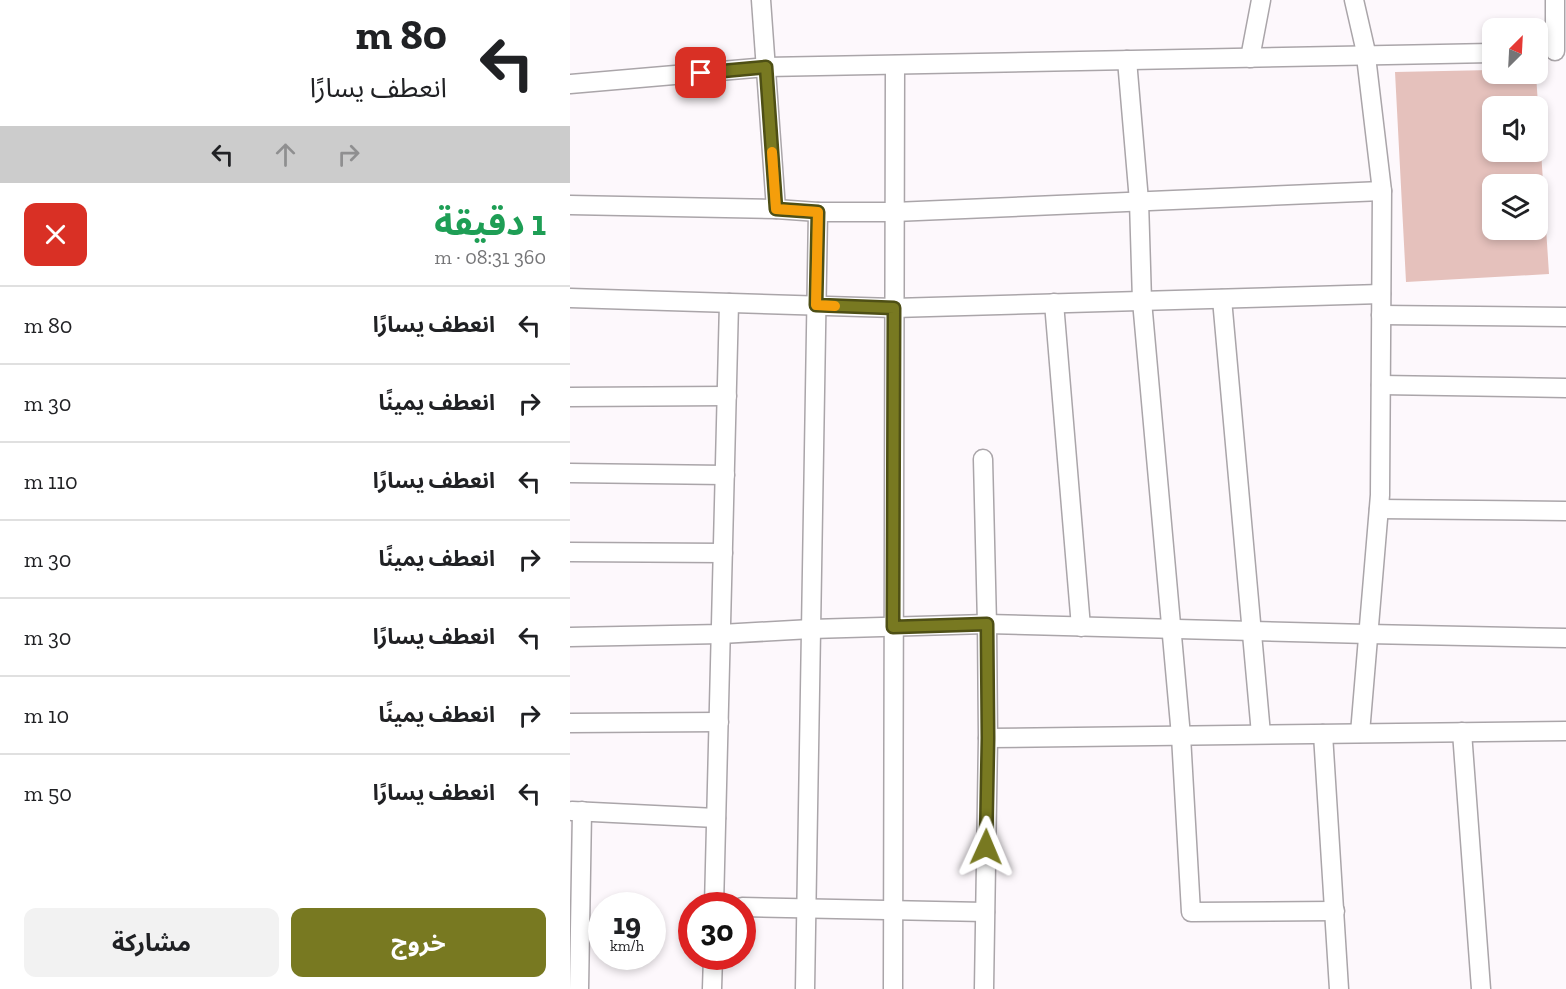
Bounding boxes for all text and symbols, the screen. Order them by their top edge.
text: 80 m [356,9,447,60]
north arrow [1482,18,1548,84]
map controls [1482,18,1548,240]
icon: left [468,24,546,102]
pin [675,47,726,98]
icon: arrive [684,56,717,89]
text: انعطف يسارًا [310,72,447,104]
button: sound [1482,96,1548,162]
icon: left [206,138,239,171]
icon: ahead [269,138,302,171]
icon: right [332,138,365,171]
button: layers [1482,174,1548,240]
text: 1 دقيقة [434,201,546,244]
button: close [24,203,87,266]
text: 360 m · 08:31 [435,245,546,269]
icon: left [513,309,546,342]
text: انعطف يسارًا [373,311,495,338]
text: 80 m [24,312,73,339]
icon: right [513,387,546,420]
text: انعطف يمينًا [378,389,495,416]
text: 30 m [24,390,71,417]
icon: left [513,465,546,498]
text: انعطف يسارًا [373,467,495,494]
text: 110 m [24,468,78,495]
icon: right [513,543,546,576]
text: انعطف يمينًا [378,545,495,572]
text: 30 m [24,546,71,573]
icon: left [513,621,546,654]
text: انعطف يسارًا [373,623,495,650]
text: 30 m [24,624,71,651]
icon: right [513,699,546,732]
text: انعطف يمينًا [378,701,495,728]
text: 10 m [24,702,69,729]
icon: left [513,777,546,810]
text: انعطف يسارًا [373,779,495,806]
text: 50 m [24,780,72,807]
position arrow [954,815,1018,879]
speed limit sign: 30 [678,892,756,970]
text: 19 [613,906,641,942]
button: مشاركة [24,908,279,977]
button: خروج [291,908,546,977]
text: km/h [610,937,644,955]

